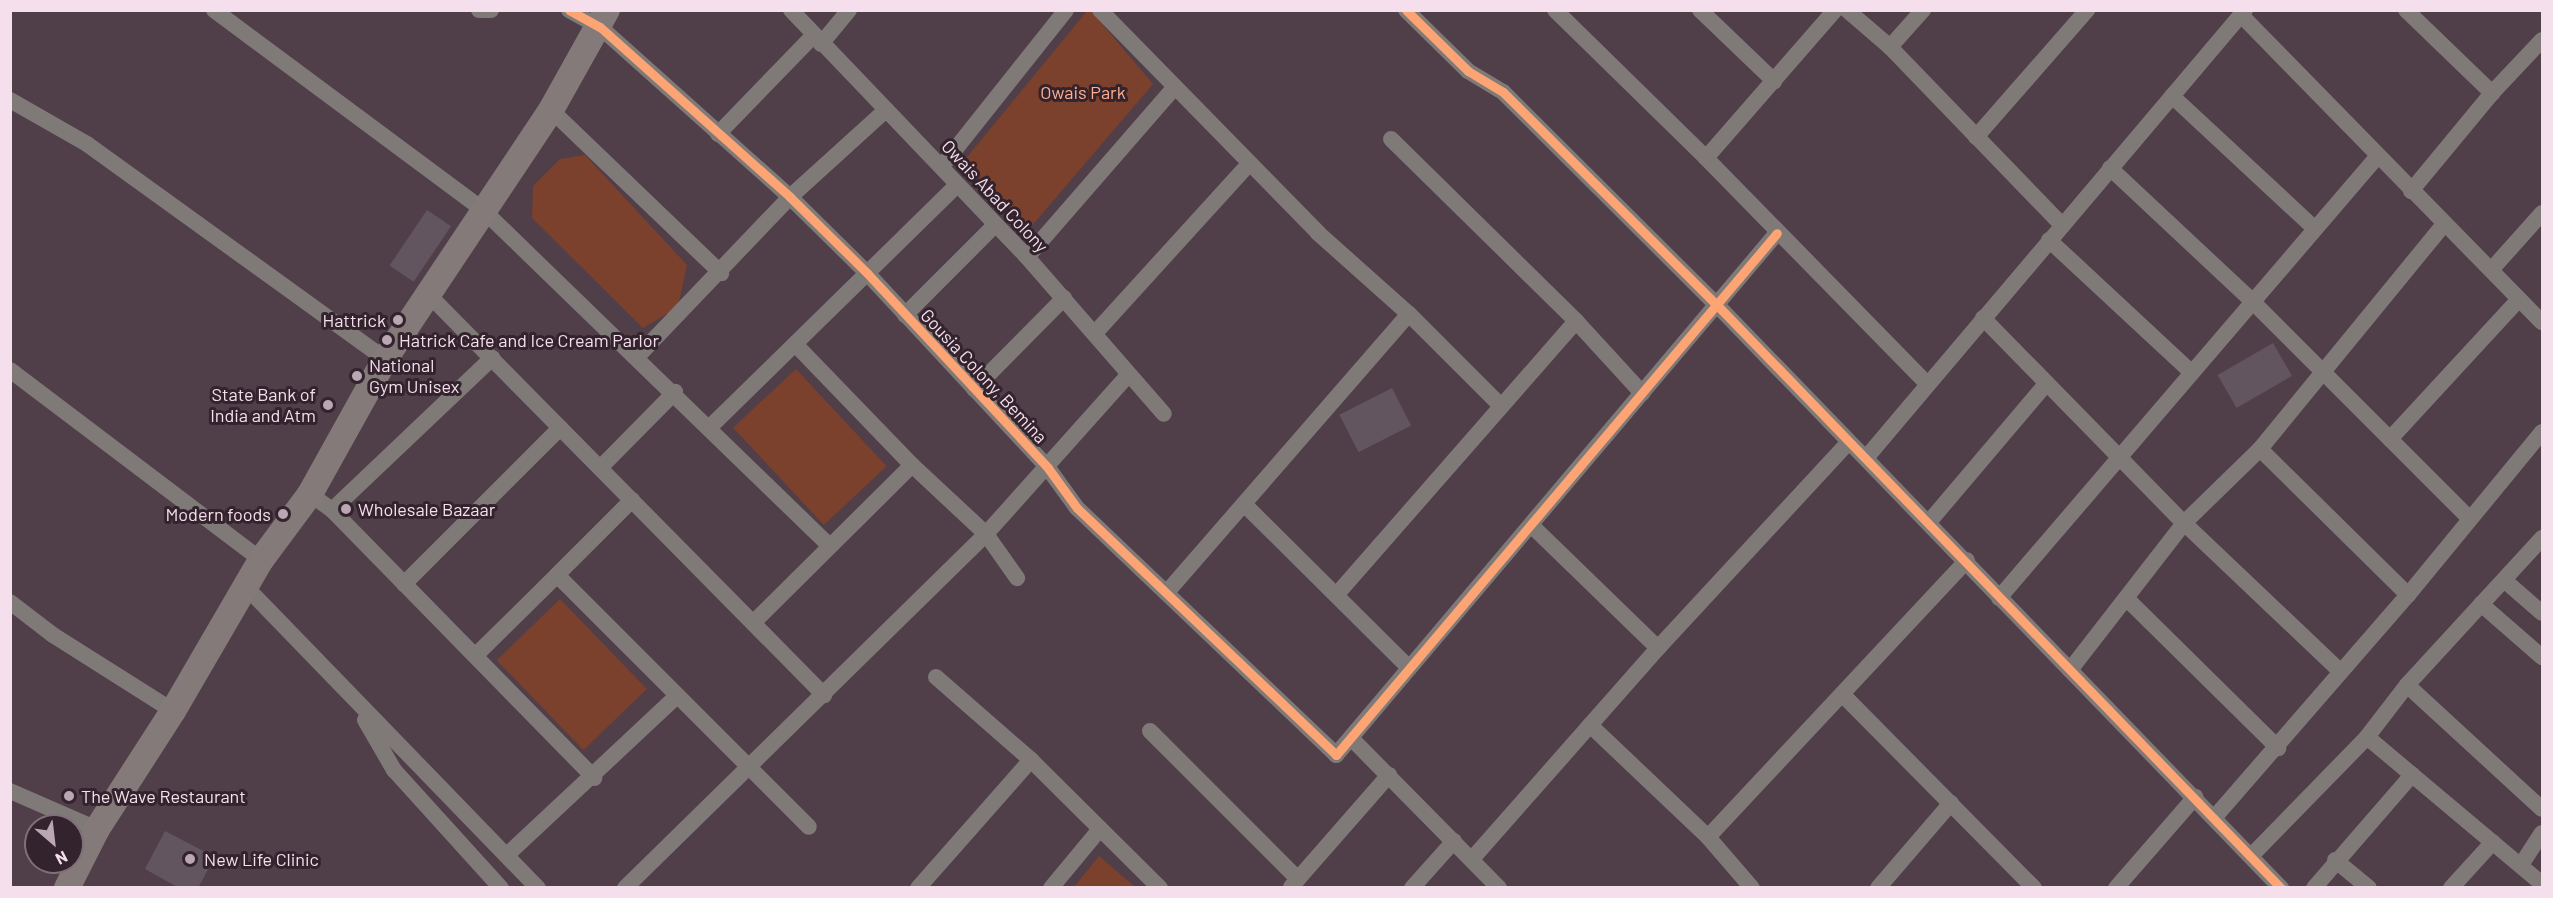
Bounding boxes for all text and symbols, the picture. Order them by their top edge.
park label: Owais Park [1040,81,1126,103]
street label: Owais Abad Colony [937,135,1053,257]
street label: Gousia Colony, Bemina [916,304,1052,448]
place label: Hattrick [322,309,386,331]
marker: Hattrick [391,313,405,327]
place label: Hatrick Cafe and Ice Cream Parlor [399,329,659,351]
marker: Hatrick Cafe and Ice Cream Parlor [380,333,394,347]
place label: National Gym Unisex [369,355,459,398]
marker: National Gym Unisex [350,369,364,383]
place label: State Bank of India and Atm [210,384,316,426]
marker: State Bank of India and Atm [321,398,335,412]
place label: Wholesale Bazaar [358,498,495,520]
marker: Wholesale Bazaar [339,502,353,516]
place label: Modern foods [165,503,271,525]
marker: Modern foods [276,507,290,521]
place label: The Wave Restaurant [81,785,246,807]
marker: The Wave Restaurant [62,789,76,803]
north arrow [24,814,84,874]
text: N [53,848,71,869]
place label: New Life Clinic [204,848,319,870]
marker: New Life Clinic [181,850,199,868]

